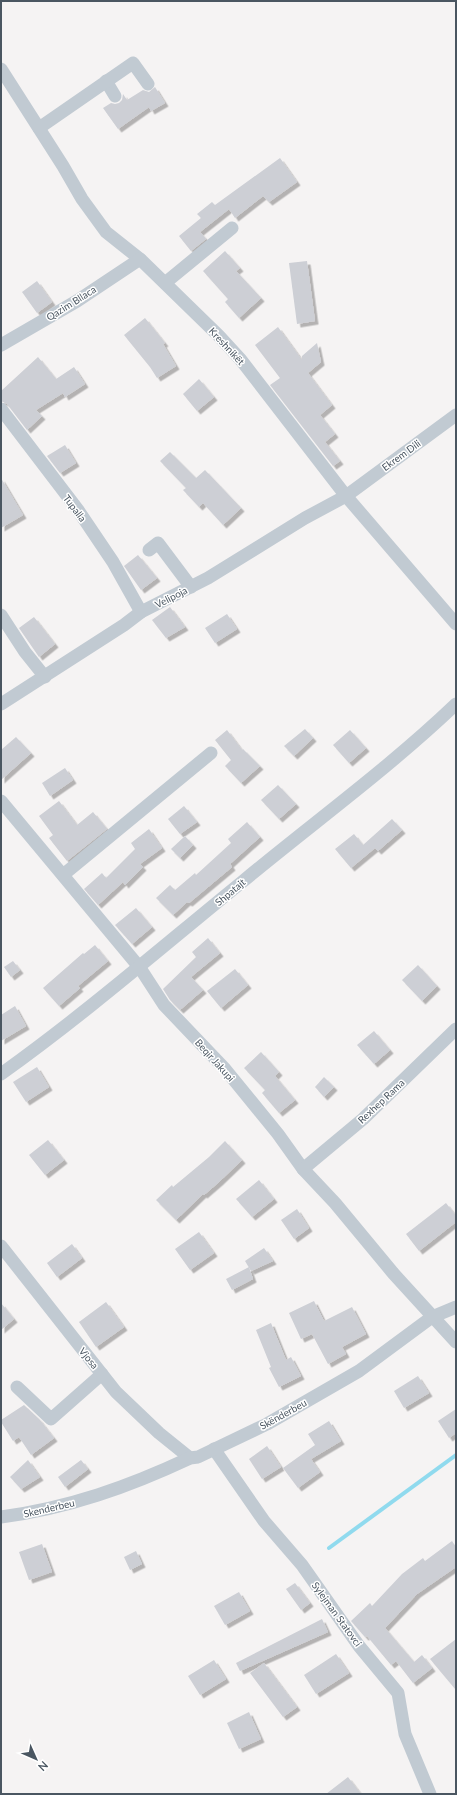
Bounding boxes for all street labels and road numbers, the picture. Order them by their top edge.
street label: Qazim Bllaca [44,283,98,323]
street label: Kreshnikët [207,325,248,368]
street label: Ekrem Dili [379,437,423,473]
street label: Tupalla [61,492,89,524]
street label: Velipoja [153,584,189,610]
street label: Shpatajt [212,876,248,908]
street label: Beqir Jakupi [193,1036,237,1084]
street label: Rexhep Rama [355,1076,407,1126]
street label: Vjosa [77,1345,101,1371]
street label: Skënderbeu [257,1396,309,1432]
street label: Skenderbeu [22,1496,76,1520]
street label: Sylejman Statovci [310,1579,364,1649]

